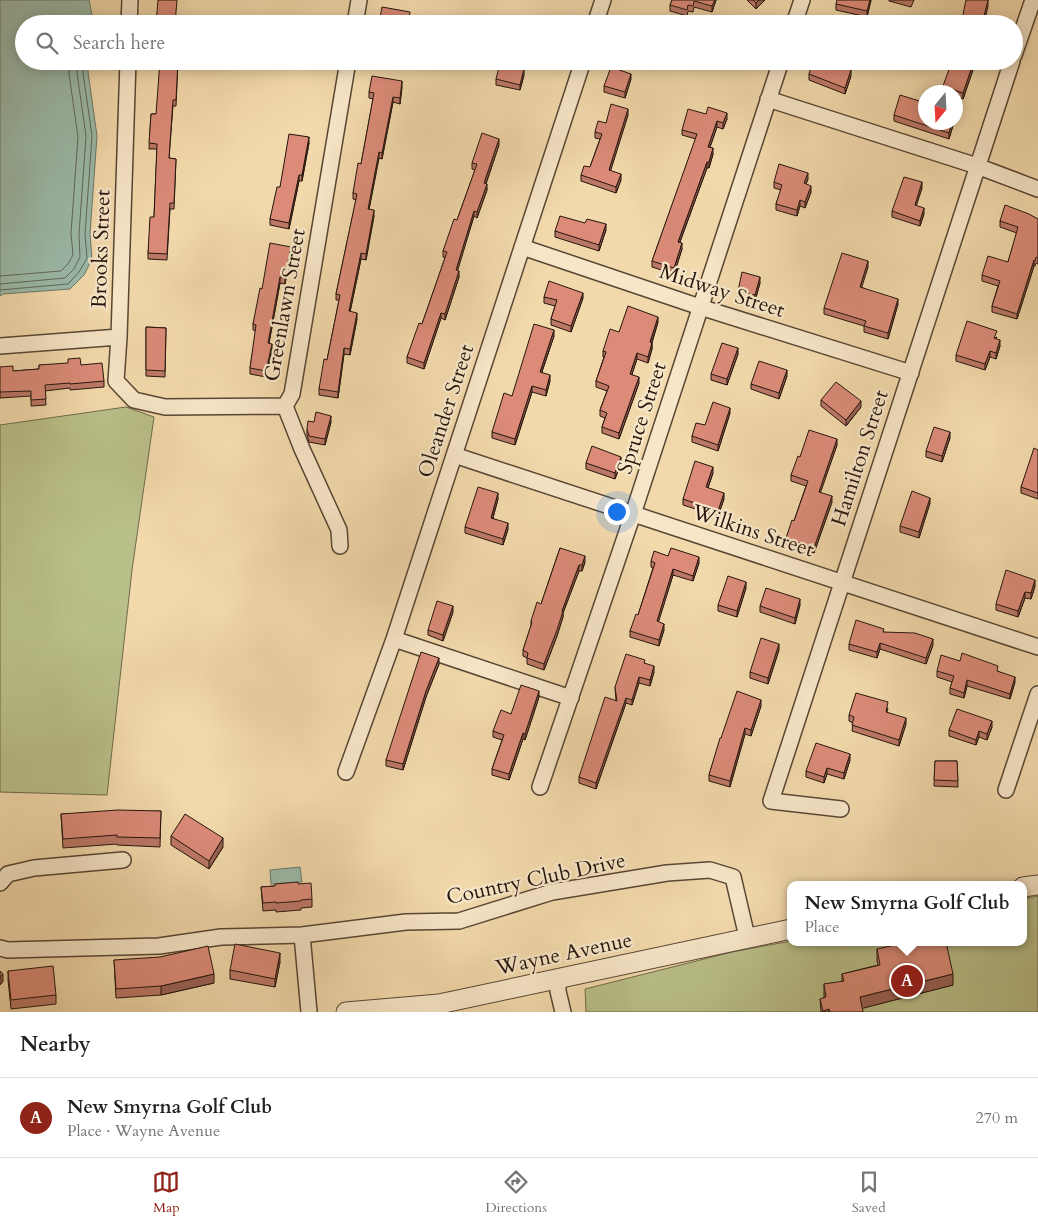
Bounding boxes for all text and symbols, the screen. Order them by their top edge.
search box [15,15,1023,70]
icon: search [33,29,61,57]
text: Search here [73,30,165,56]
north arrow [918,85,963,130]
street label: Brooks Street [84,189,118,309]
street label: Greenlawn Street [257,226,313,384]
street label: Midway Street [656,257,789,325]
street label: Oleander Street [411,340,481,481]
street label: Spruce Street [610,358,674,478]
street label: Hamilton Street [824,386,896,530]
street label: Wilkins Street [687,497,818,564]
your location [604,499,630,525]
street label: Country Club Drive [444,846,628,912]
popup [787,881,1027,946]
text: New Smyrna Golf Club [804,890,1010,916]
text: Place [804,916,839,938]
street label: Wayne Avenue [492,925,635,983]
pin: A [891,962,923,1000]
text: Nearby [20,1030,91,1059]
text: New Smyrna Golf Club [67,1094,272,1120]
text: A [30,1107,42,1129]
text: 270 m [976,1107,1018,1129]
text: Place · Wayne Avenue [67,1120,220,1142]
tab: Map [152,1168,180,1217]
tab: Directions [485,1168,547,1217]
tab: Saved [852,1168,886,1217]

